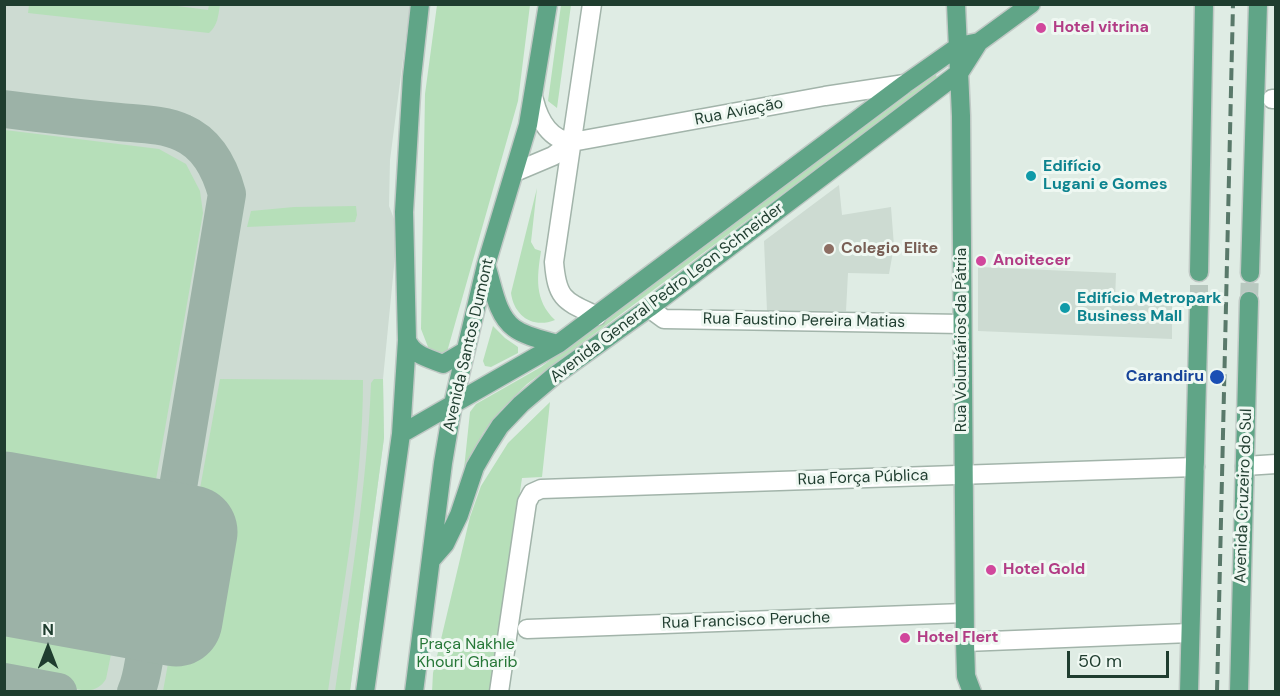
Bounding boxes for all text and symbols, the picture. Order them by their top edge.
place label: Hotel vitrina [1053,18,1149,38]
marker: Hotel vitrina [1034,21,1048,35]
street label: Rua Aviação [693,94,785,130]
place label: Edifício Lugani e Gomes [1043,157,1168,195]
marker: Edifício Lugani e Gomes [1024,169,1038,183]
street label: Avenida General Pedro Leon Schneider [547,199,787,387]
place label: Colegio Elite [841,239,938,259]
marker: Colegio Elite [822,242,836,256]
street label: Rua Voluntários da Pátria [952,248,972,432]
place label: Anoitecer [993,251,1071,271]
marker: Anoitecer [974,254,988,268]
street label: Avenida Santos Dumont [440,256,498,434]
place label: Edifício Metropark Business Mall [1077,289,1221,327]
marker: Edifício Metropark Business Mall [1058,301,1072,315]
street label: Rua Faustino Pereira Matias [703,310,905,332]
place label: Carandiru [1126,367,1204,387]
marker: Carandiru [1208,368,1226,386]
street label: Avenida Cruzeiro do Sul [1231,408,1257,584]
street label: Rua Força Pública [797,466,929,490]
place label: Hotel Gold [1003,560,1085,580]
marker: Hotel Gold [984,563,998,577]
street label: Rua Francisco Peruche [662,608,830,634]
north arrow [18,618,78,678]
text: N [42,619,54,640]
place label: Hotel Flert [917,628,999,648]
marker: Hotel Flert [898,631,912,645]
park label: Praça Nakhle Khouri Gharib [416,635,518,673]
scale bar [1070,639,1172,677]
text: 50 m [1078,649,1122,673]

